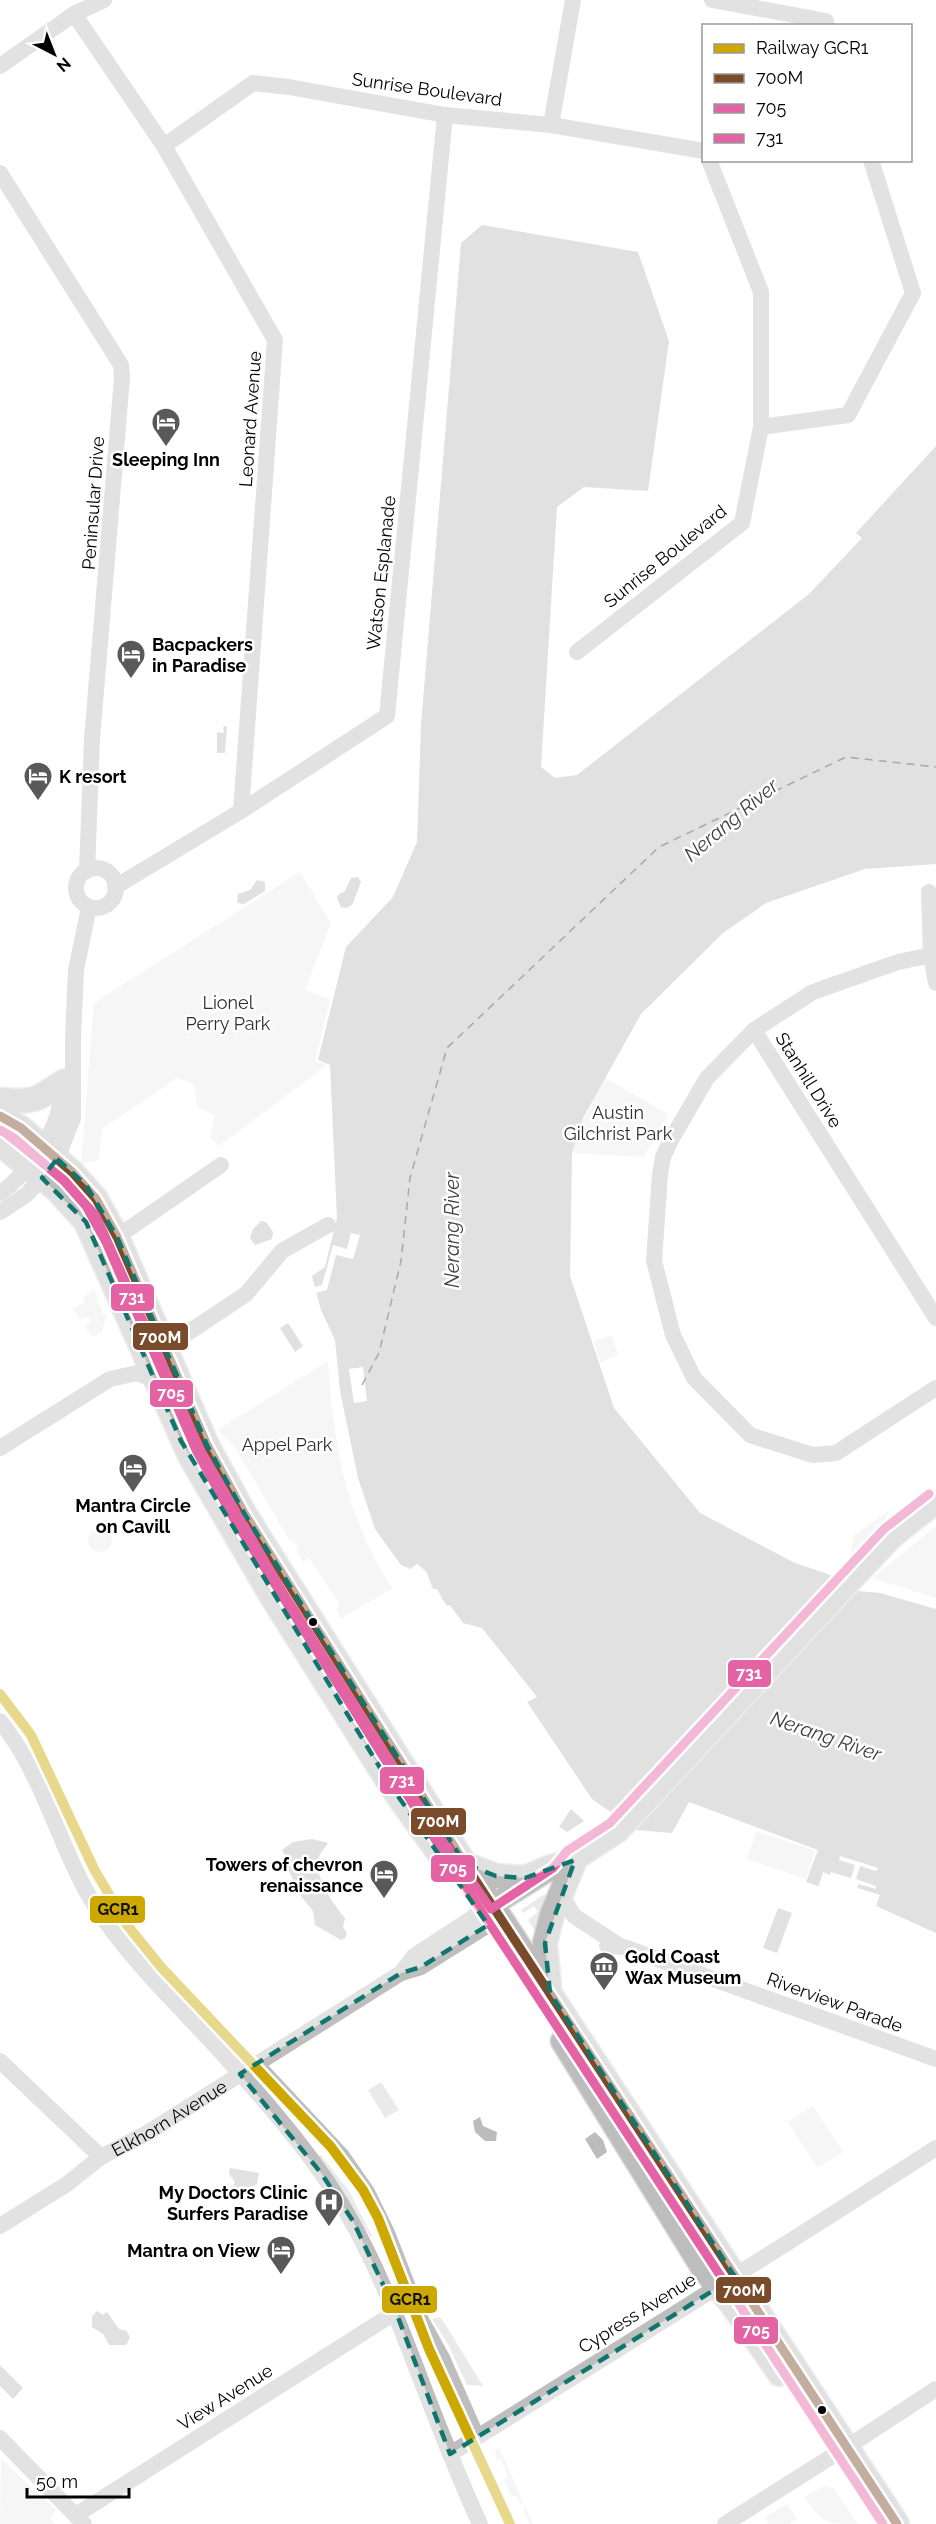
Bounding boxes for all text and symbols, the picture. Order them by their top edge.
north arrow [24,24,84,84]
legend [702,24,912,162]
text: Railway GCR1 [756,37,869,58]
text: N [53,54,75,76]
text: 700M [756,67,803,88]
street label: Sunrise Boulevard [351,68,503,110]
text: 705 [756,97,787,118]
text: 731 [756,127,783,148]
street label: Leonard Avenue [235,350,265,488]
hotel icon: Sleeping Inn [150,406,182,448]
street label: Peninsular Drive [78,435,108,571]
place label: Sleeping Inn [112,449,220,470]
street label: Watson Esplanade [362,494,400,651]
street label: Sunrise Boulevard [600,500,730,612]
place label: Bacpackers in Paradise [152,634,253,676]
hotel icon: Bacpackers in Paradise [115,638,147,680]
hotel icon: K resort [22,760,54,802]
place label: K resort [59,766,127,787]
water label: Nerang River [679,773,784,866]
park label: Lionel Perry Park [186,992,271,1034]
street label: Stanhill Drive [771,1029,847,1132]
park label: Austin Gilchrist Park [564,1102,673,1144]
water label: Nerang River [440,1171,464,1288]
line badge: 731 [110,1283,155,1312]
text: 731 [119,1288,145,1307]
line badge: 700M [132,1322,189,1351]
text: 700M [139,1328,181,1347]
line badge: 705 [149,1379,194,1408]
text: 705 [157,1384,185,1403]
park label: Appel Park [242,1434,333,1455]
hotel icon: Mantra Circle on Cavill [117,1452,149,1494]
place label: Mantra Circle on Cavill [75,1495,191,1537]
unlabelled marker [307,1616,319,1628]
line badge: 731 [727,1659,772,1688]
text: 731 [736,1664,762,1683]
water label: Nerang River [767,1706,886,1767]
line badge: 731 [379,1766,425,1795]
text: 731 [389,1771,415,1790]
line badge: 700M [410,1807,467,1836]
text: 700M [417,1812,459,1831]
place label: Towers of chevron renaissance [206,1854,363,1896]
line badge: 705 [430,1854,476,1883]
hotel icon: Towers of chevron renaissance [368,1858,400,1900]
text: 705 [439,1859,467,1878]
line badge: GCR1 [89,1895,146,1924]
text: GCR1 [97,1900,139,1919]
place label: Gold Coast Wax Museum [625,1946,741,1988]
museum icon: Gold Coast Wax Museum [588,1950,620,1992]
street label: Riverview Parade [764,1968,906,2036]
street label: Elkhorn Avenue [108,2075,231,2160]
place label: My Doctors Clinic Surfers Paradise [159,2182,308,2224]
hospital icon: My Doctors Clinic Surfers Paradise [313,2186,345,2228]
hotel icon: Mantra on View [265,2234,297,2276]
place label: Mantra on View [127,2240,261,2261]
street label: Cypress Avenue [574,2268,700,2358]
line badge: 700M [715,2276,772,2304]
text: 700M [723,2281,765,2300]
line badge: GCR1 [381,2285,438,2314]
text: GCR1 [389,2290,431,2309]
line badge: 705 [733,2316,779,2345]
text: 705 [742,2321,770,2340]
street label: View Avenue [174,2359,277,2434]
unlabelled marker [816,2404,828,2416]
scale bar [27,2461,129,2499]
text: 50 m [36,2471,78,2492]

